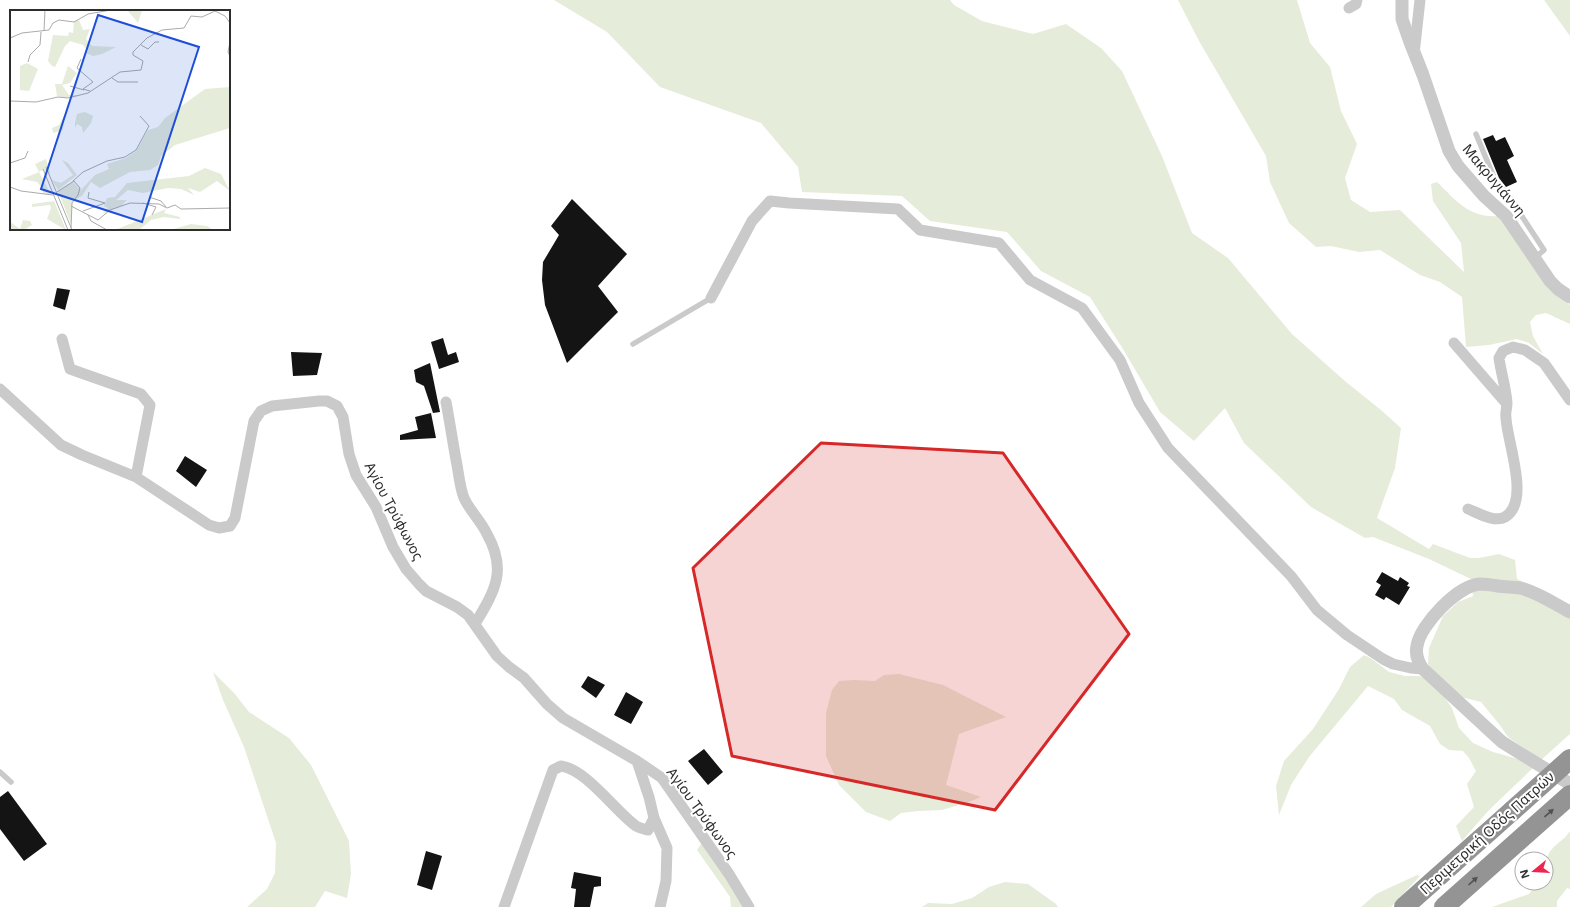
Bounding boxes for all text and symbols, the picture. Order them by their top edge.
inset map [10,10,230,230]
street label: Μακρυγιάννη [1459,140,1530,220]
street label: Αγίου Τρύφωνος [361,458,428,563]
street label: Αγίου Τρύφωνος [663,763,742,862]
street label: Περιμετρική Οδός Πατρών [1415,767,1558,898]
one-way arrow [1543,809,1554,818]
north arrow [1514,851,1554,891]
text: N [1515,868,1533,881]
one-way arrow [1469,877,1478,886]

